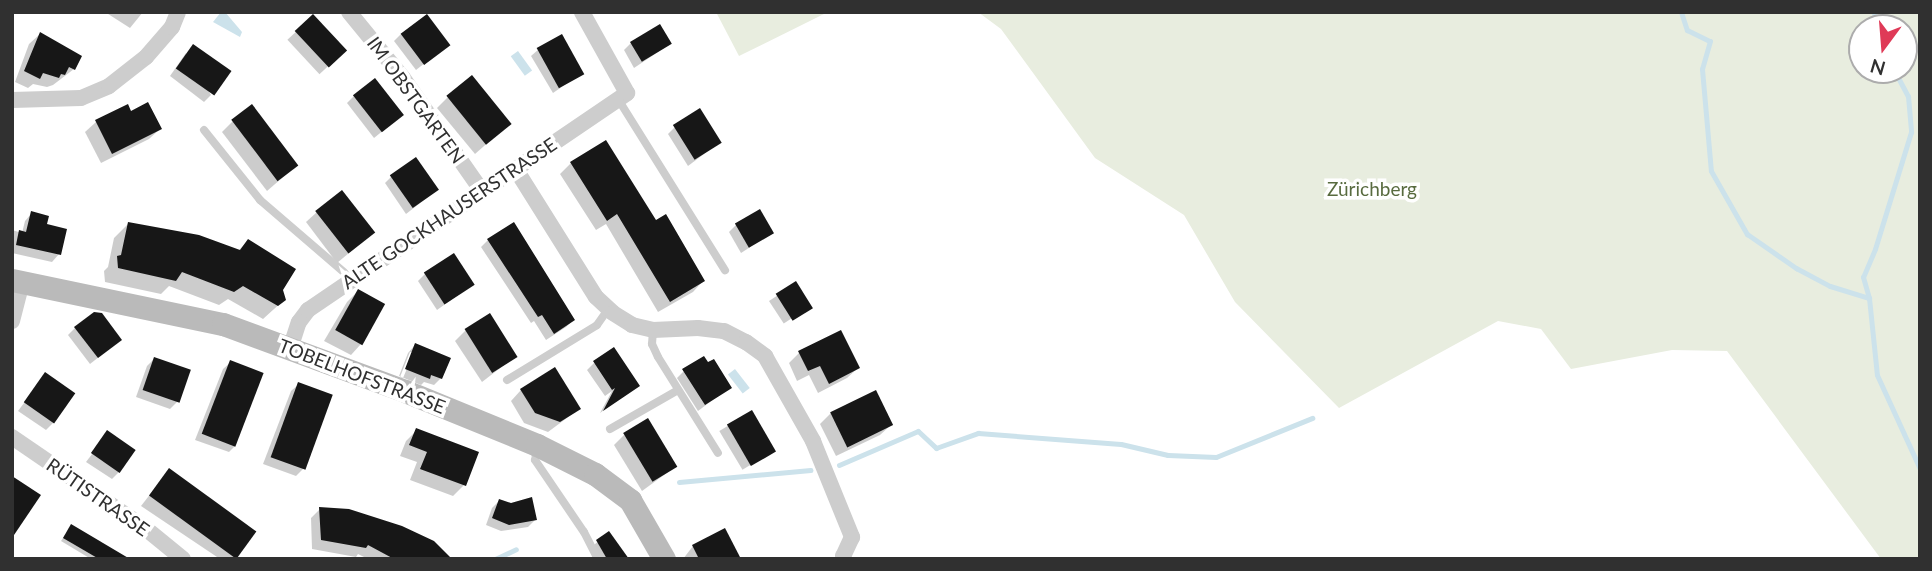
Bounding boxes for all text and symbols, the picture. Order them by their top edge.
north arrow [1848,14,1918,84]
street label: IM OBSTGARTEN [362,32,470,168]
text: N [1867,55,1888,81]
street label: ALTE GOCKHAUSERSTRASSE [337,132,561,294]
park label: Zürichberg [1327,178,1417,200]
street label: TOBELHOFSTRASSE [275,334,449,418]
street label: RÜTISTRASSE [42,453,154,541]

